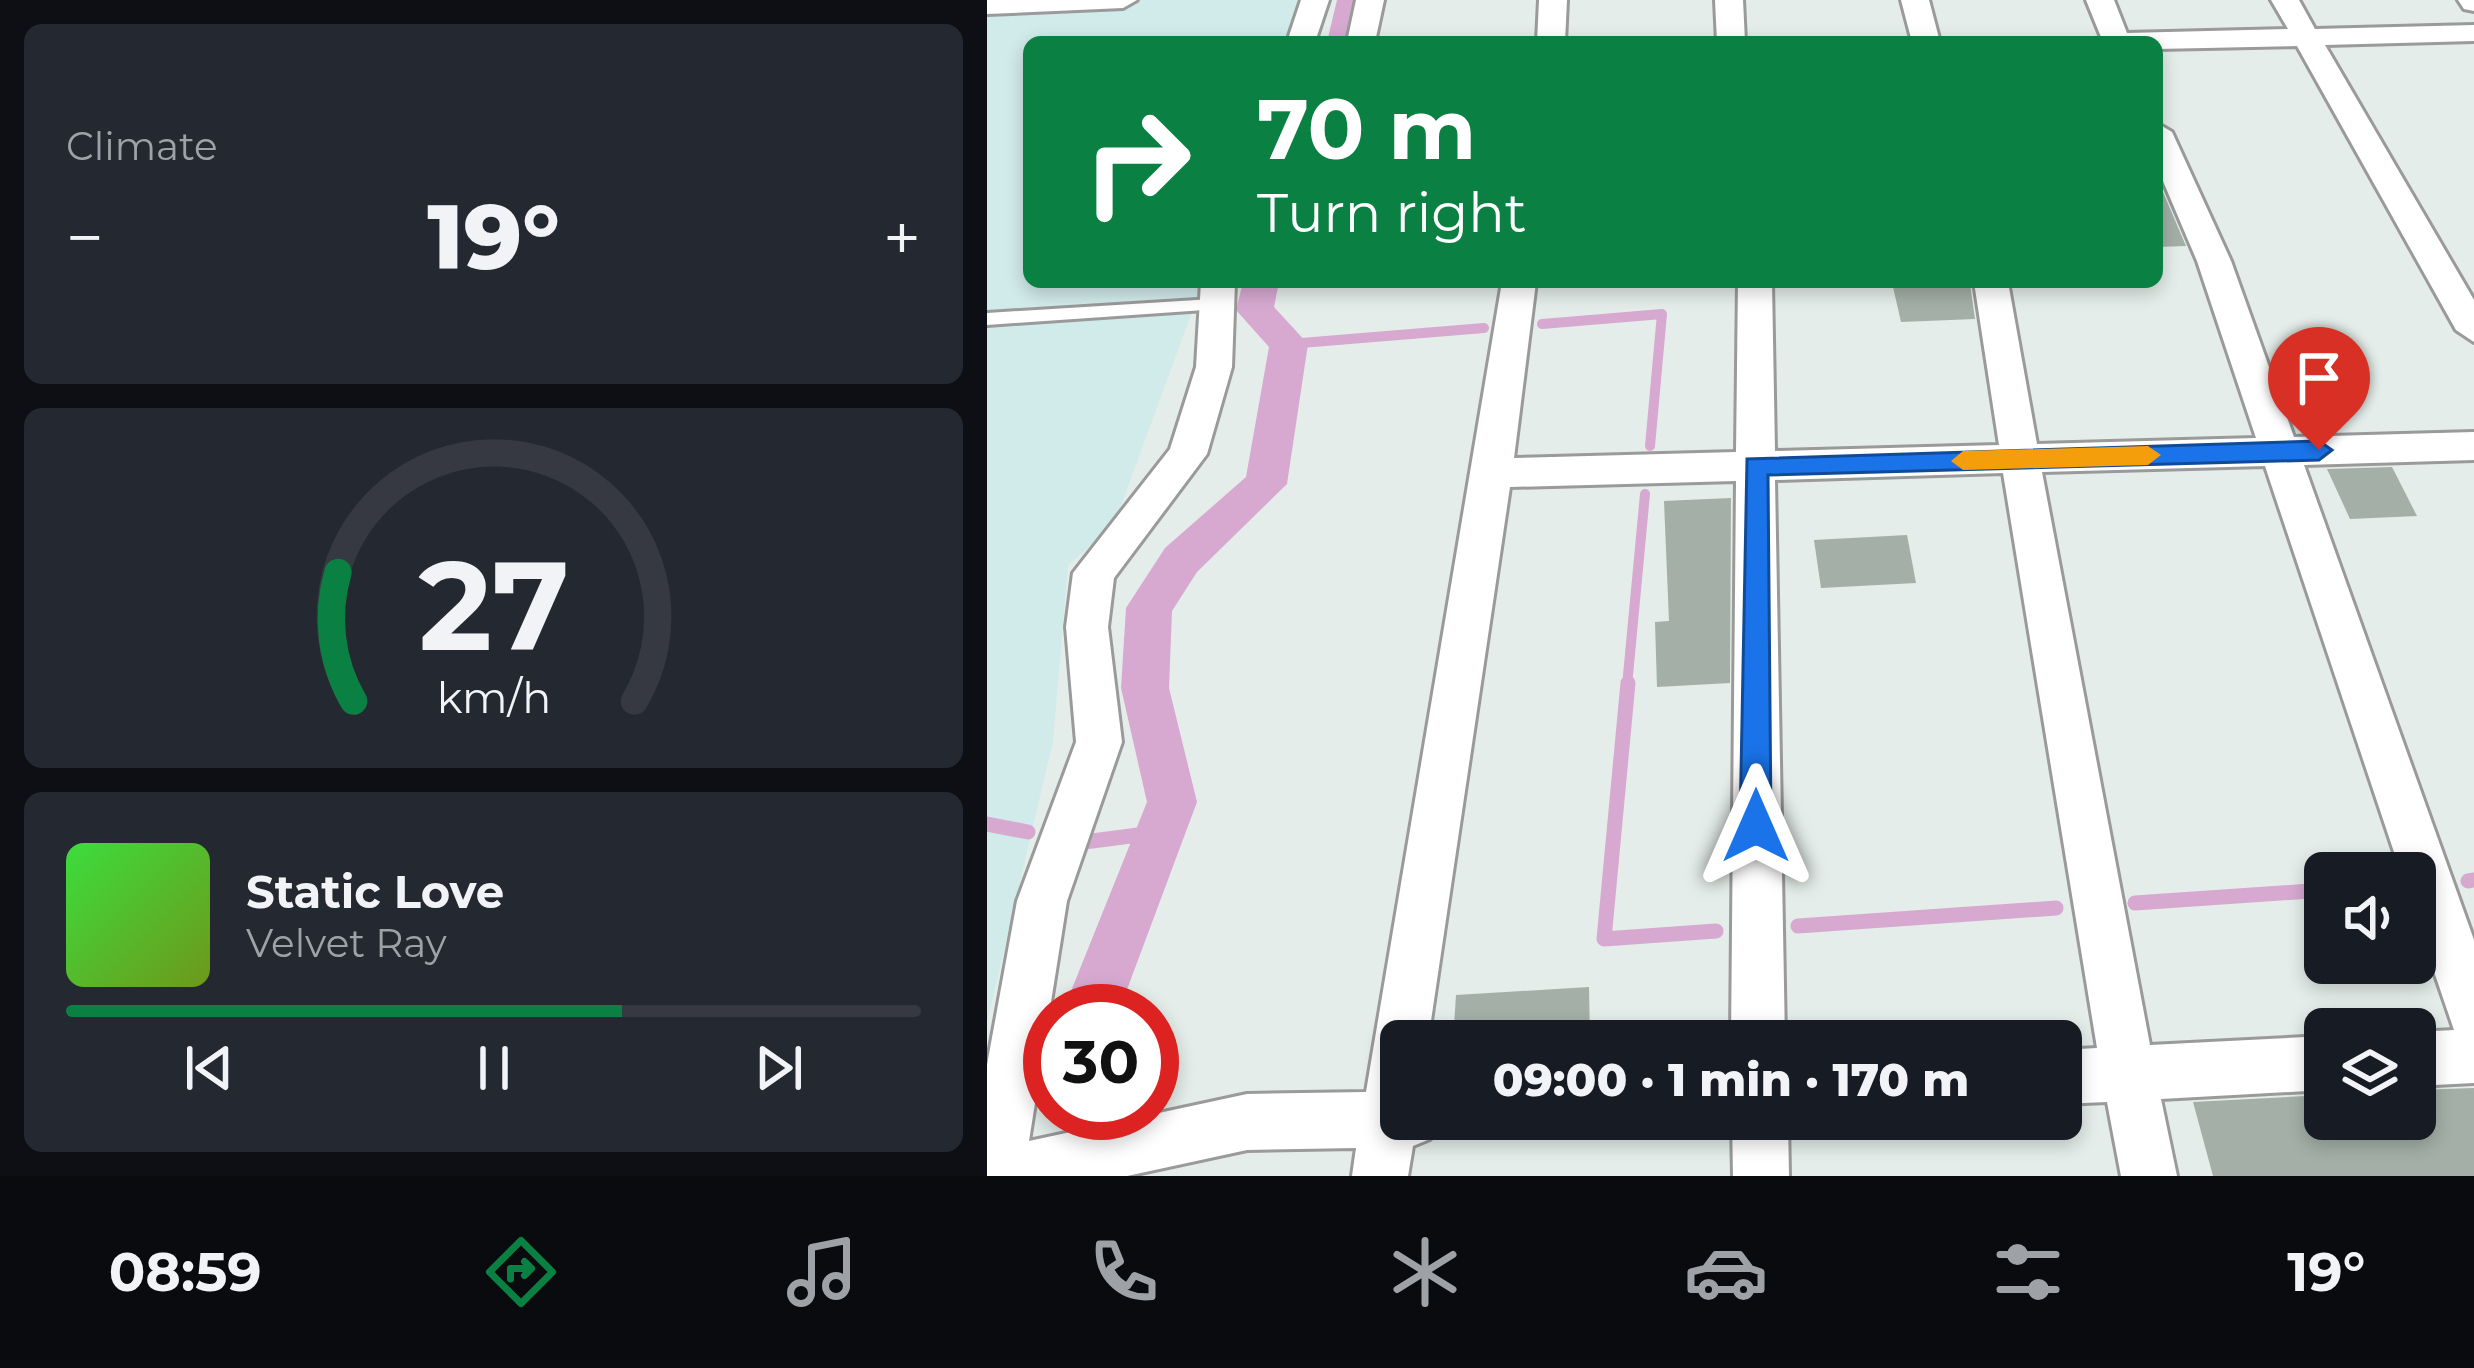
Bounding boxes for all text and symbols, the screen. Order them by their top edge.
text: 70 m [1257,78,1476,180]
icon: right [1059,84,1215,240]
text: Climate [66,122,218,170]
text: Turn right [1257,180,1527,246]
text: 19° [427,182,560,292]
text: − [66,197,104,278]
text: + [883,197,921,278]
pin [2268,327,2370,450]
icon: arrive [2286,345,2352,411]
text: 27 [418,529,569,681]
text: km/h [436,671,551,724]
position arrow [1693,763,1819,889]
map controls [2304,852,2436,1140]
button: sound [2304,852,2436,984]
text: Static Love [246,864,504,919]
text: Velvet Ray [246,919,447,967]
speed limit sign: 30 [1023,984,1179,1140]
button: layers [2304,1008,2436,1140]
icon: previous [176,1035,242,1101]
icon: pause [461,1035,527,1101]
icon: next [746,1035,812,1101]
text: 09:00 · 1 min · 170 m [1493,1052,1969,1107]
icon: directions [479,1230,563,1314]
icon: music [780,1230,864,1314]
icon: phone [1082,1230,1166,1314]
icon: climate [1383,1230,1467,1314]
icon: car [1684,1230,1768,1314]
icon: filters [1986,1230,2070,1314]
text: 08:59 [109,1239,262,1305]
text: 19° [2287,1239,2365,1305]

